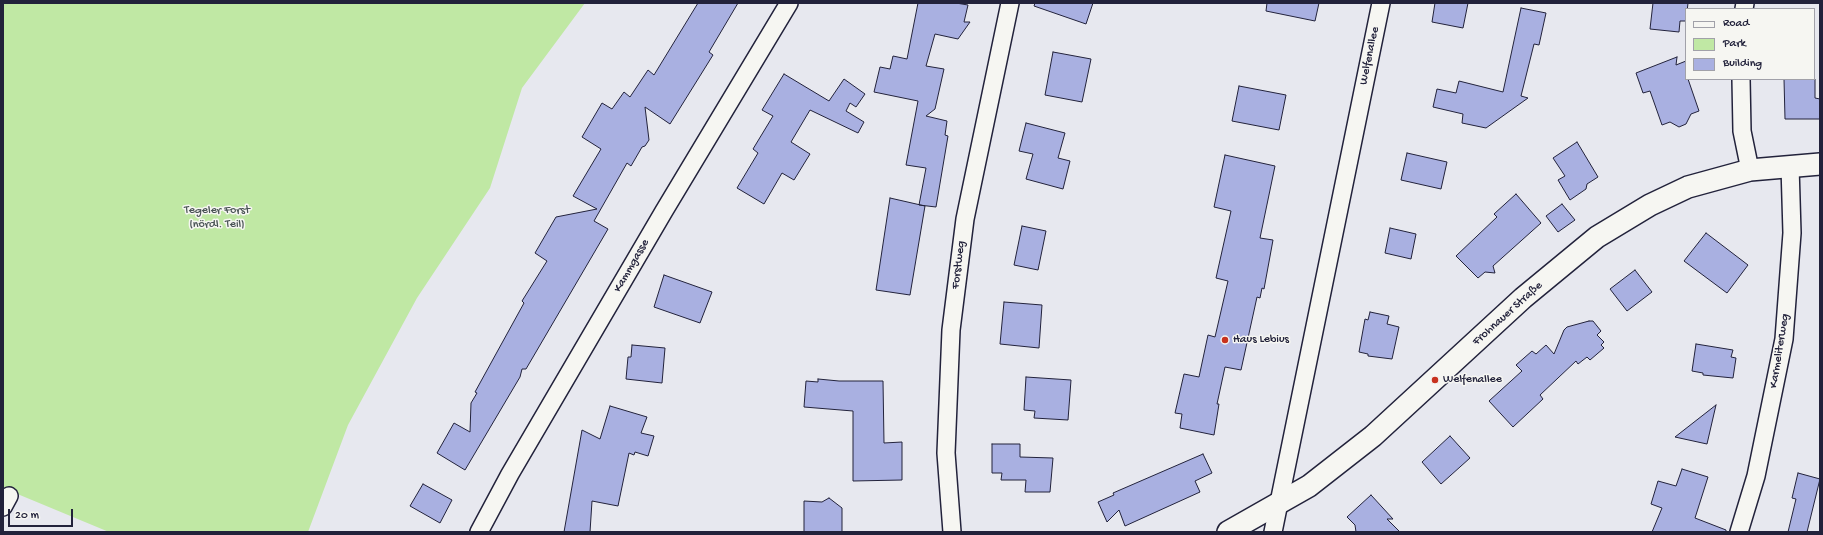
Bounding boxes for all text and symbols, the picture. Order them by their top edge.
legend [1685,8,1815,80]
text: Road [1723,17,1749,31]
street label: Welfenallee [1357,26,1383,86]
text: Park [1723,37,1746,51]
text: Building [1723,57,1762,71]
park label: Tegeler Forst (nördl. Teil) [184,204,250,232]
street label: Kammgasse [611,237,653,295]
street label: Forstweg [949,240,969,290]
street label: Frohnauer Straße [1470,279,1546,349]
street label: Karmeliterweg [1767,313,1793,389]
place label: Haus Lebius [1233,333,1289,347]
marker: Haus Lebius [1220,335,1230,345]
place label: Welfenallee [1443,373,1502,387]
marker: Welfenallee [1430,375,1440,385]
scale bar [10,501,75,527]
text: 20 m [15,509,39,523]

